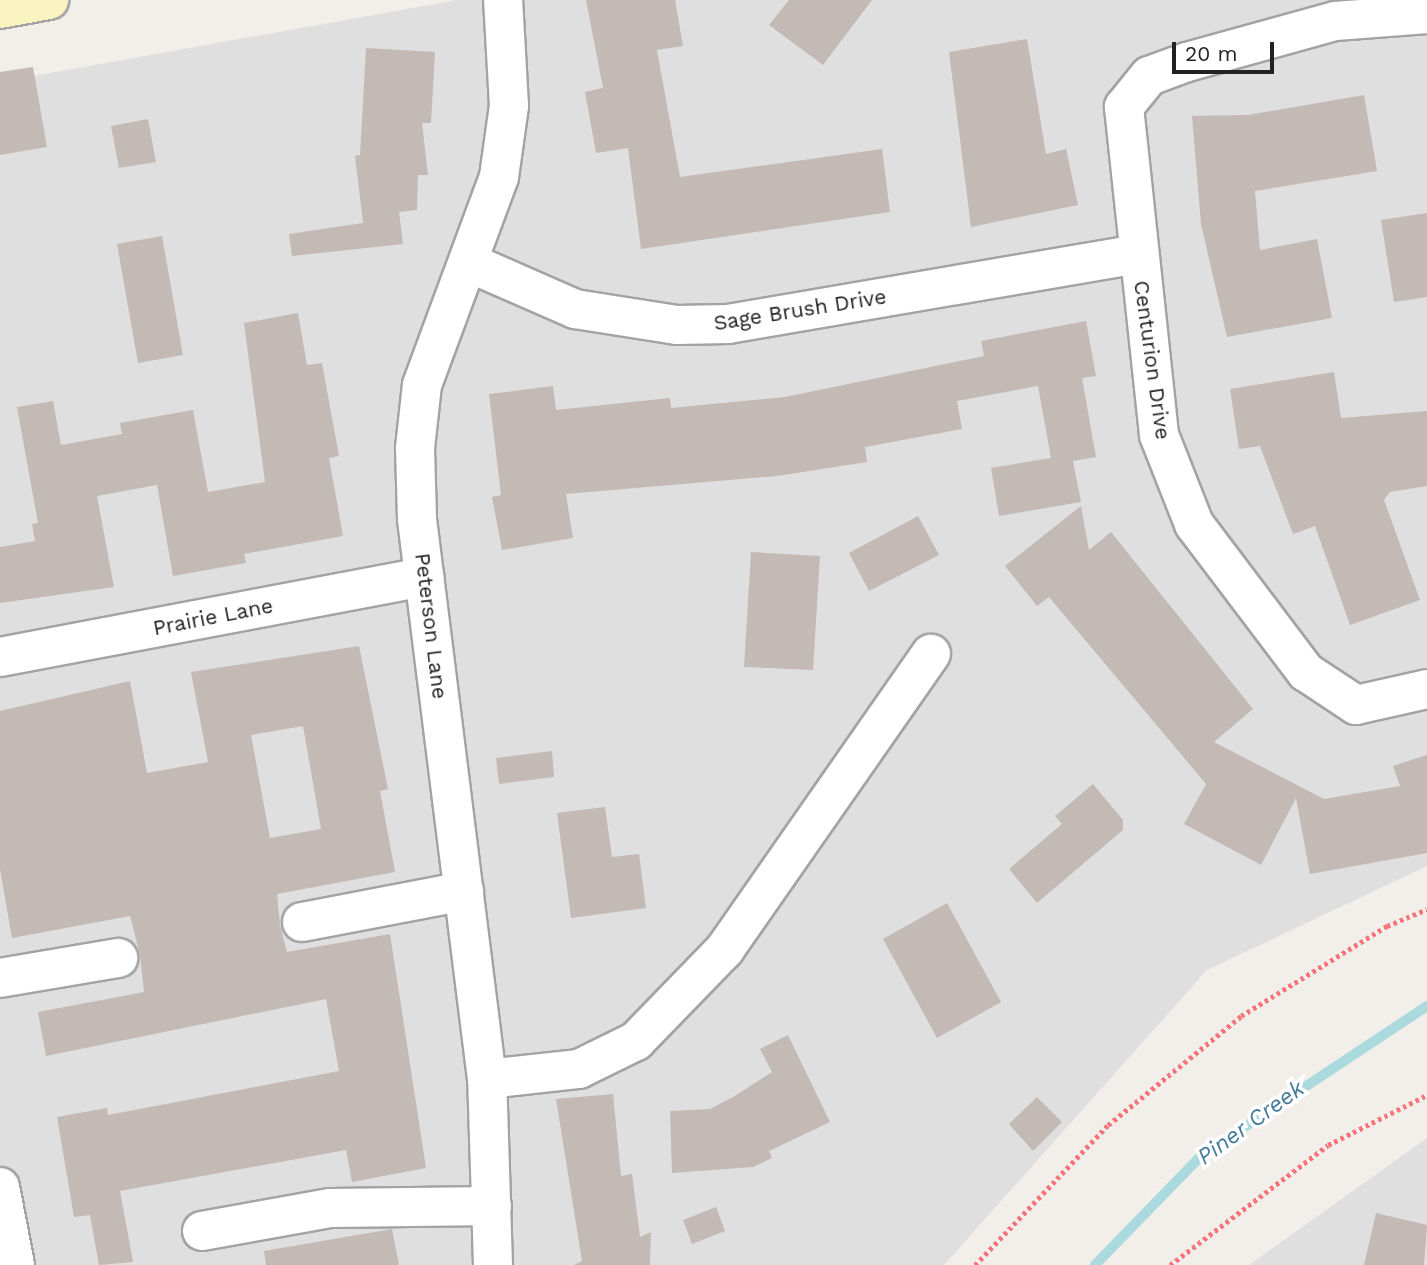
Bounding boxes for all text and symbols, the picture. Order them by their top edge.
scale bar [1175,28,1276,72]
text: 20 m [1185,41,1237,66]
street label: Centurion Drive [1128,279,1176,441]
street label: Sage Brush Drive [712,284,888,336]
street label: Peterson Lane [410,552,452,700]
street label: Prairie Lane [151,593,275,641]
water label: Piner Creek [1192,1075,1310,1171]

